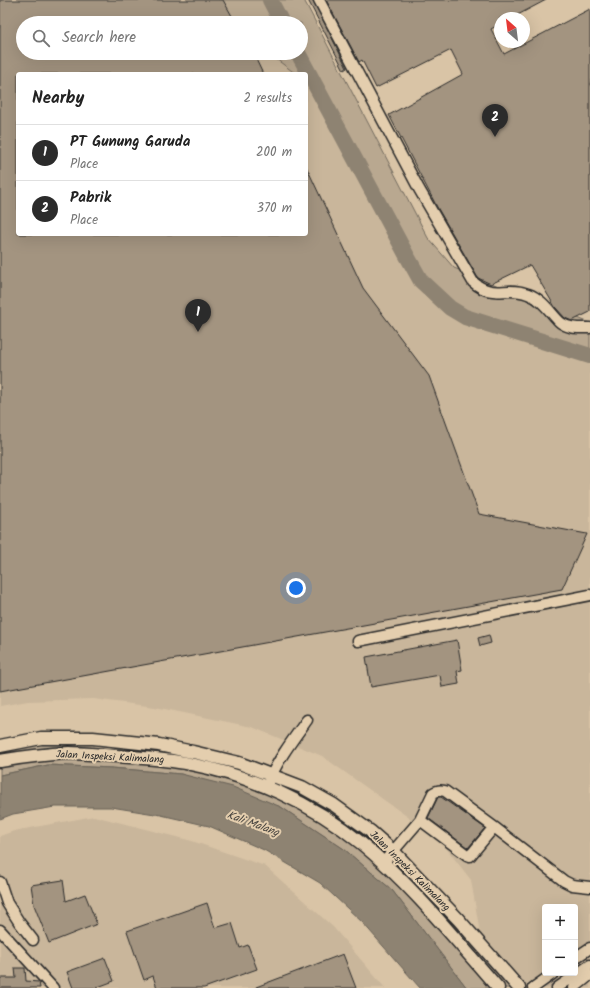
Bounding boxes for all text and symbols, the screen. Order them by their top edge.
north arrow [494,12,530,48]
search box [16,16,308,60]
text: Search here [62,26,136,50]
icon: search [30,27,52,49]
text: Nearby [32,85,84,112]
text: 2 results [244,88,292,109]
pin: 2 [482,104,508,137]
text: PT Gunung Garuda [70,130,190,154]
text: 1 [43,142,47,163]
text: 200 m [256,142,292,163]
text: Place [70,154,98,175]
text: Pabrik [70,186,111,210]
text: 2 [41,198,49,219]
text: 370 m [257,198,292,219]
text: Place [70,210,98,231]
pin: 1 [185,299,211,332]
your location [286,578,306,598]
street label: Jalan Inspeksi Kalimalang [55,746,165,768]
water label: Kali Malang [224,806,282,842]
street label: Jalan Inspeksi Kalimalang [366,827,454,915]
map controls [542,904,578,976]
button: + [542,904,578,940]
button: − [542,940,578,976]

